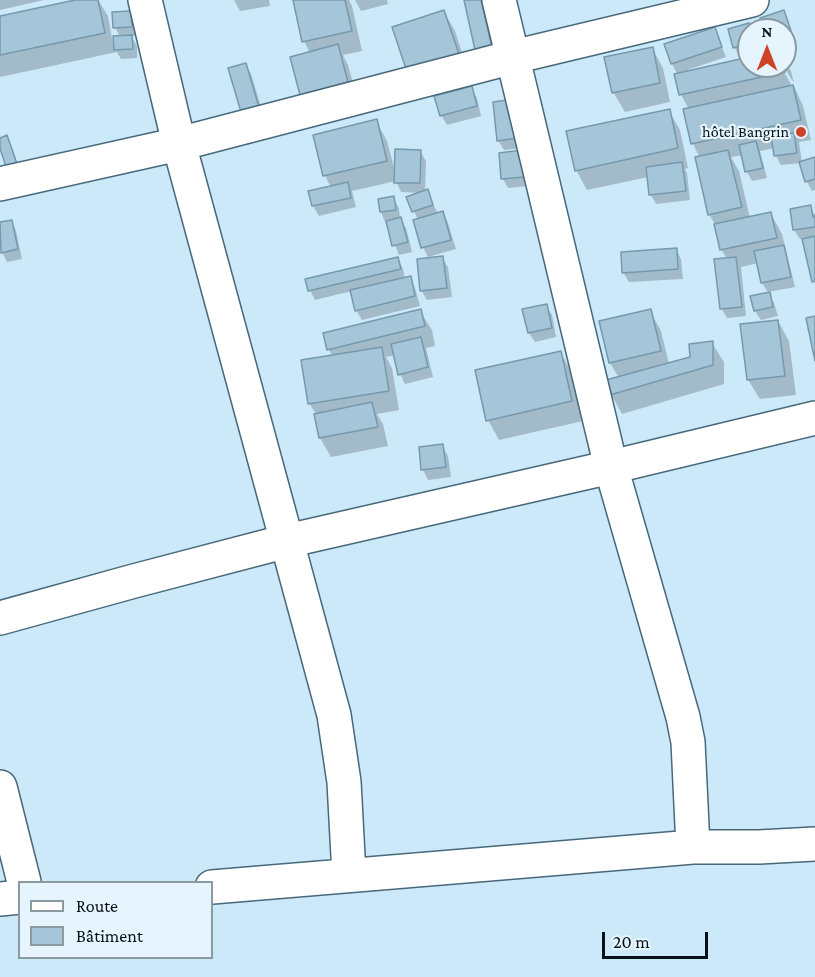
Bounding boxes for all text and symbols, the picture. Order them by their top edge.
north arrow [737,18,797,78]
text: N [762,23,772,40]
place label: hôtel Bangrin [702,122,789,142]
marker: hôtel Bangrin [794,125,808,139]
legend [18,881,213,959]
text: Route [76,896,118,916]
scale bar [605,920,712,958]
text: Bâtiment [76,926,143,946]
text: 20 m [613,932,650,952]

